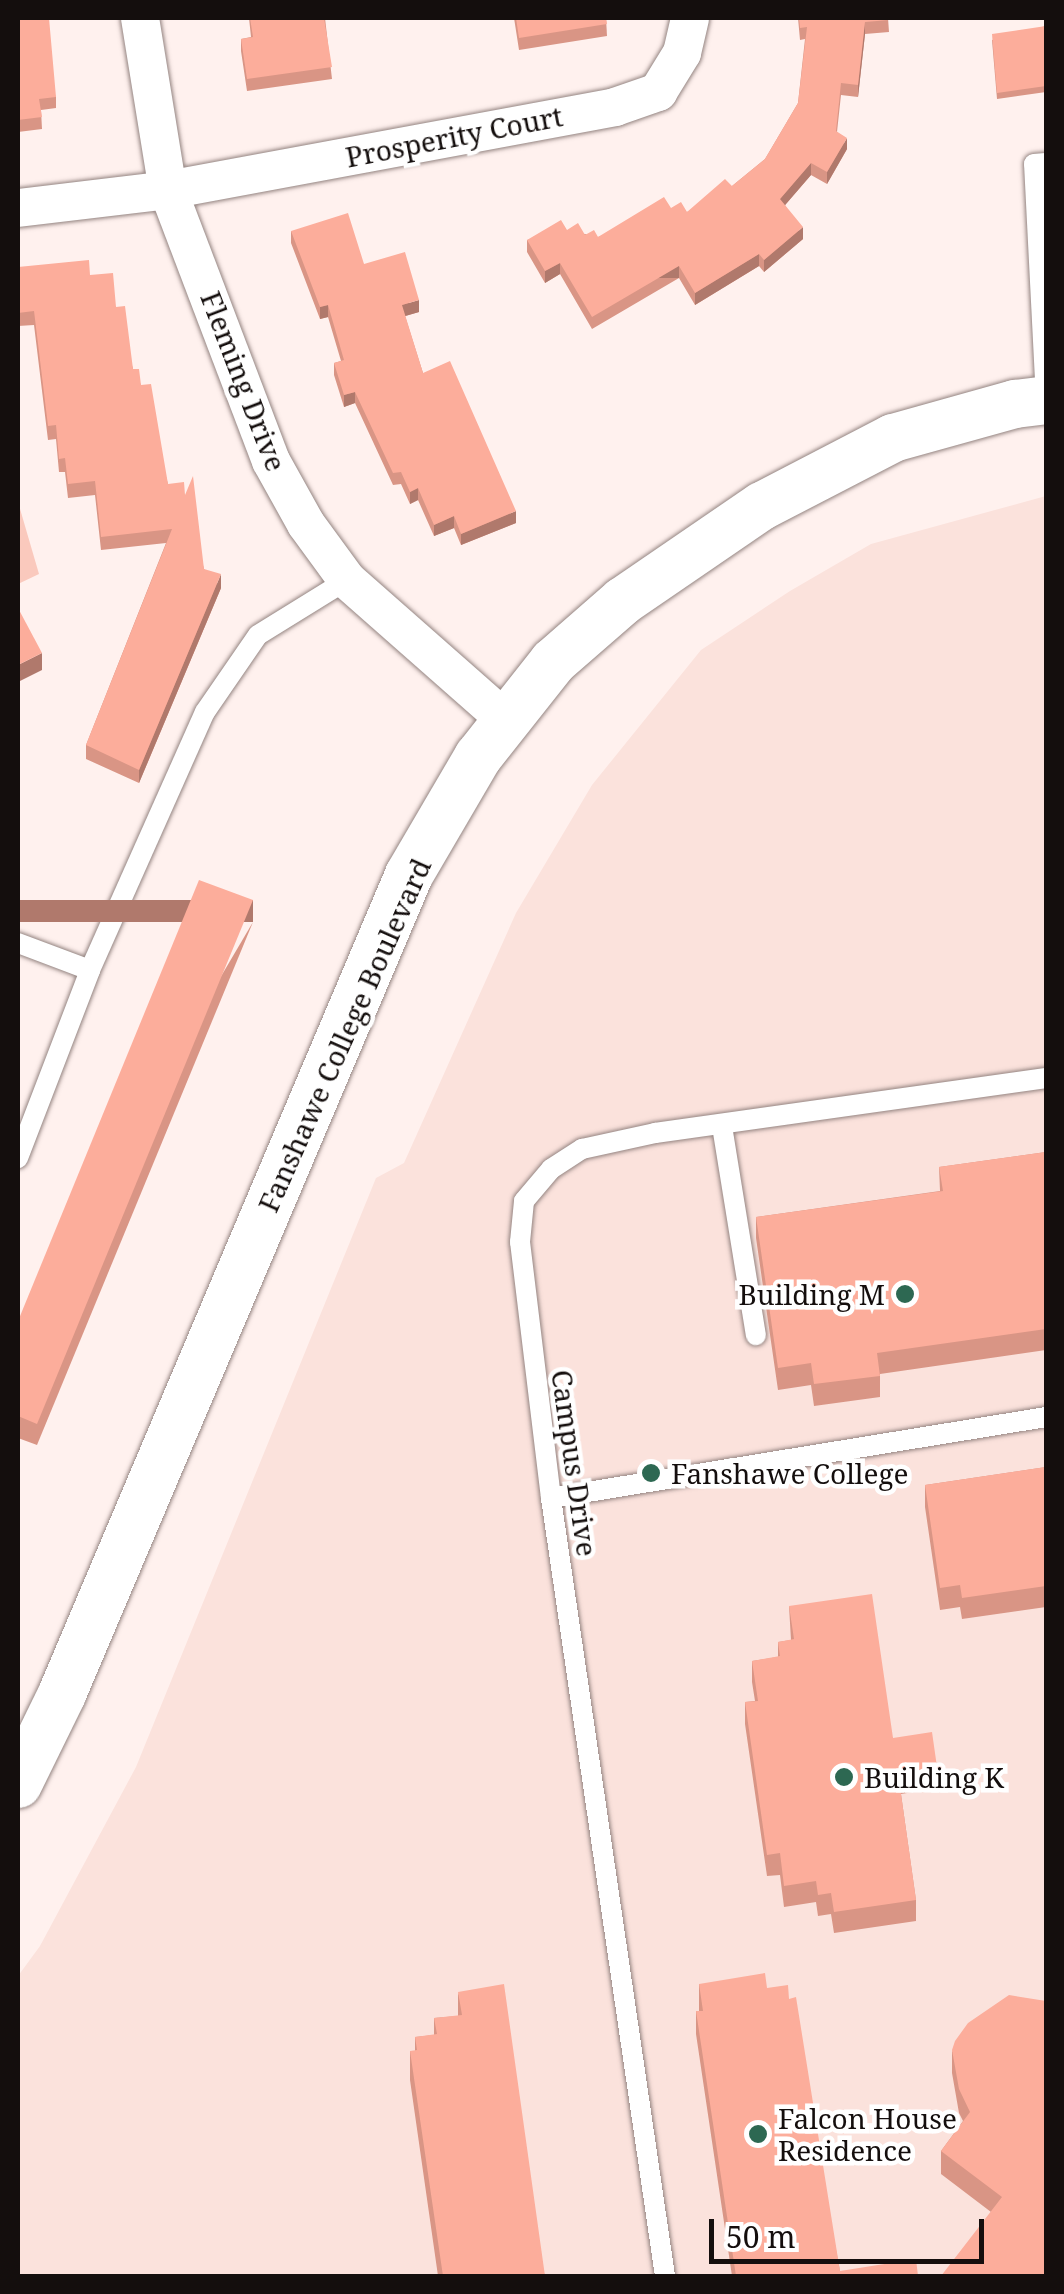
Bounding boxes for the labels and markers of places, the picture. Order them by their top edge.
place label: Building M [738,1277,885,1311]
marker: Building M [894,1283,916,1305]
place label: Fanshawe College [671,1456,909,1490]
marker: Fanshawe College [640,1462,662,1484]
place label: Building K [864,1760,1004,1794]
marker: Building K [833,1766,855,1788]
place label: Falcon House Residence [778,2101,957,2167]
marker: Falcon House Residence [747,2123,769,2145]

